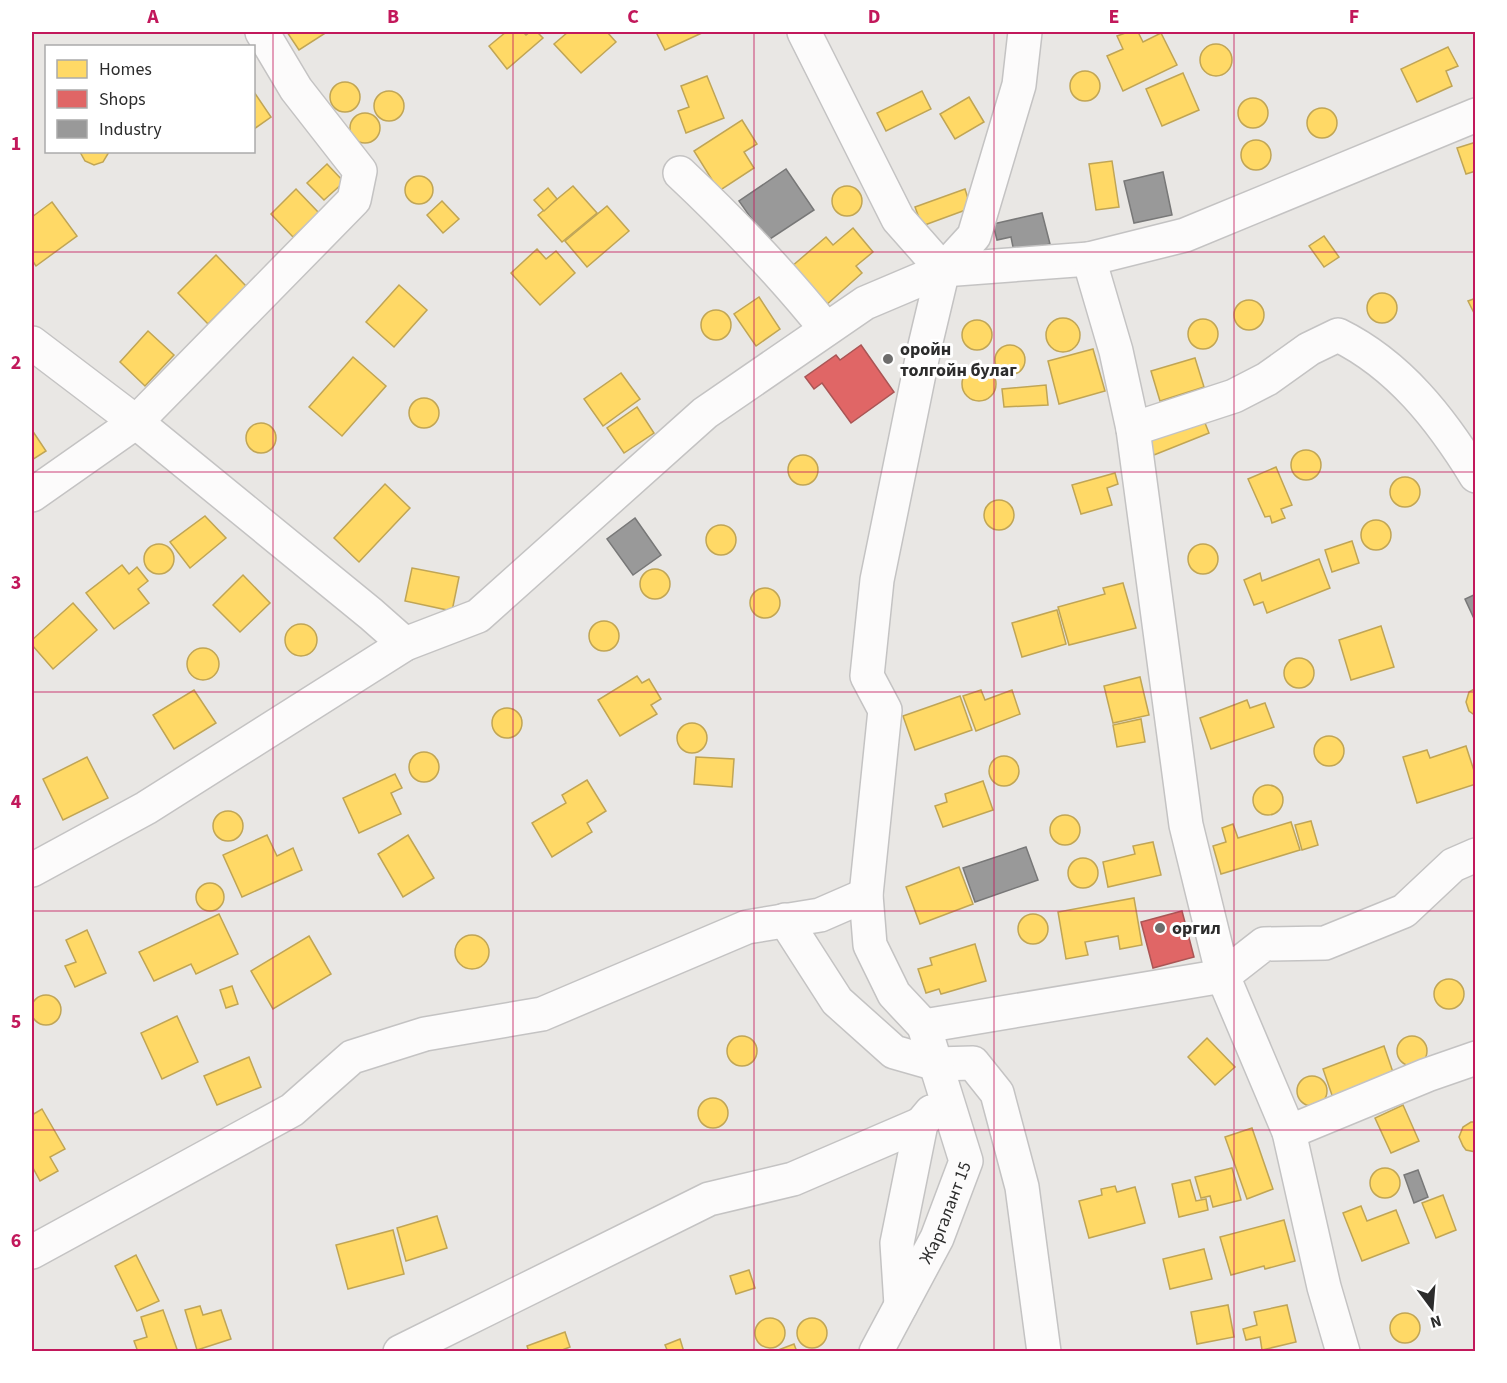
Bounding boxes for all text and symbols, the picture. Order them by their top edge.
text: A [146,3,159,31]
text: B [387,3,399,31]
text: C [627,3,639,31]
text: D [868,3,880,31]
text: E [1109,3,1119,31]
text: F [1349,3,1359,31]
legend [45,45,255,153]
text: Homes [99,57,152,82]
text: Shops [99,87,146,112]
text: Industry [99,117,162,142]
text: 1 [11,130,21,158]
place label: оройн толгойн булаг [900,337,1017,383]
text: 2 [11,349,21,377]
marker: оройн толгойн булаг [881,352,895,366]
text: 3 [11,569,21,597]
text: 4 [11,788,22,816]
place label: оргил [1172,916,1221,941]
marker: оргил [1153,921,1167,935]
text: 5 [11,1008,21,1036]
street label: Жаргалант 15 [913,1158,978,1268]
text: 6 [11,1227,21,1255]
north arrow [1402,1278,1462,1338]
text: N [1428,1309,1444,1333]

